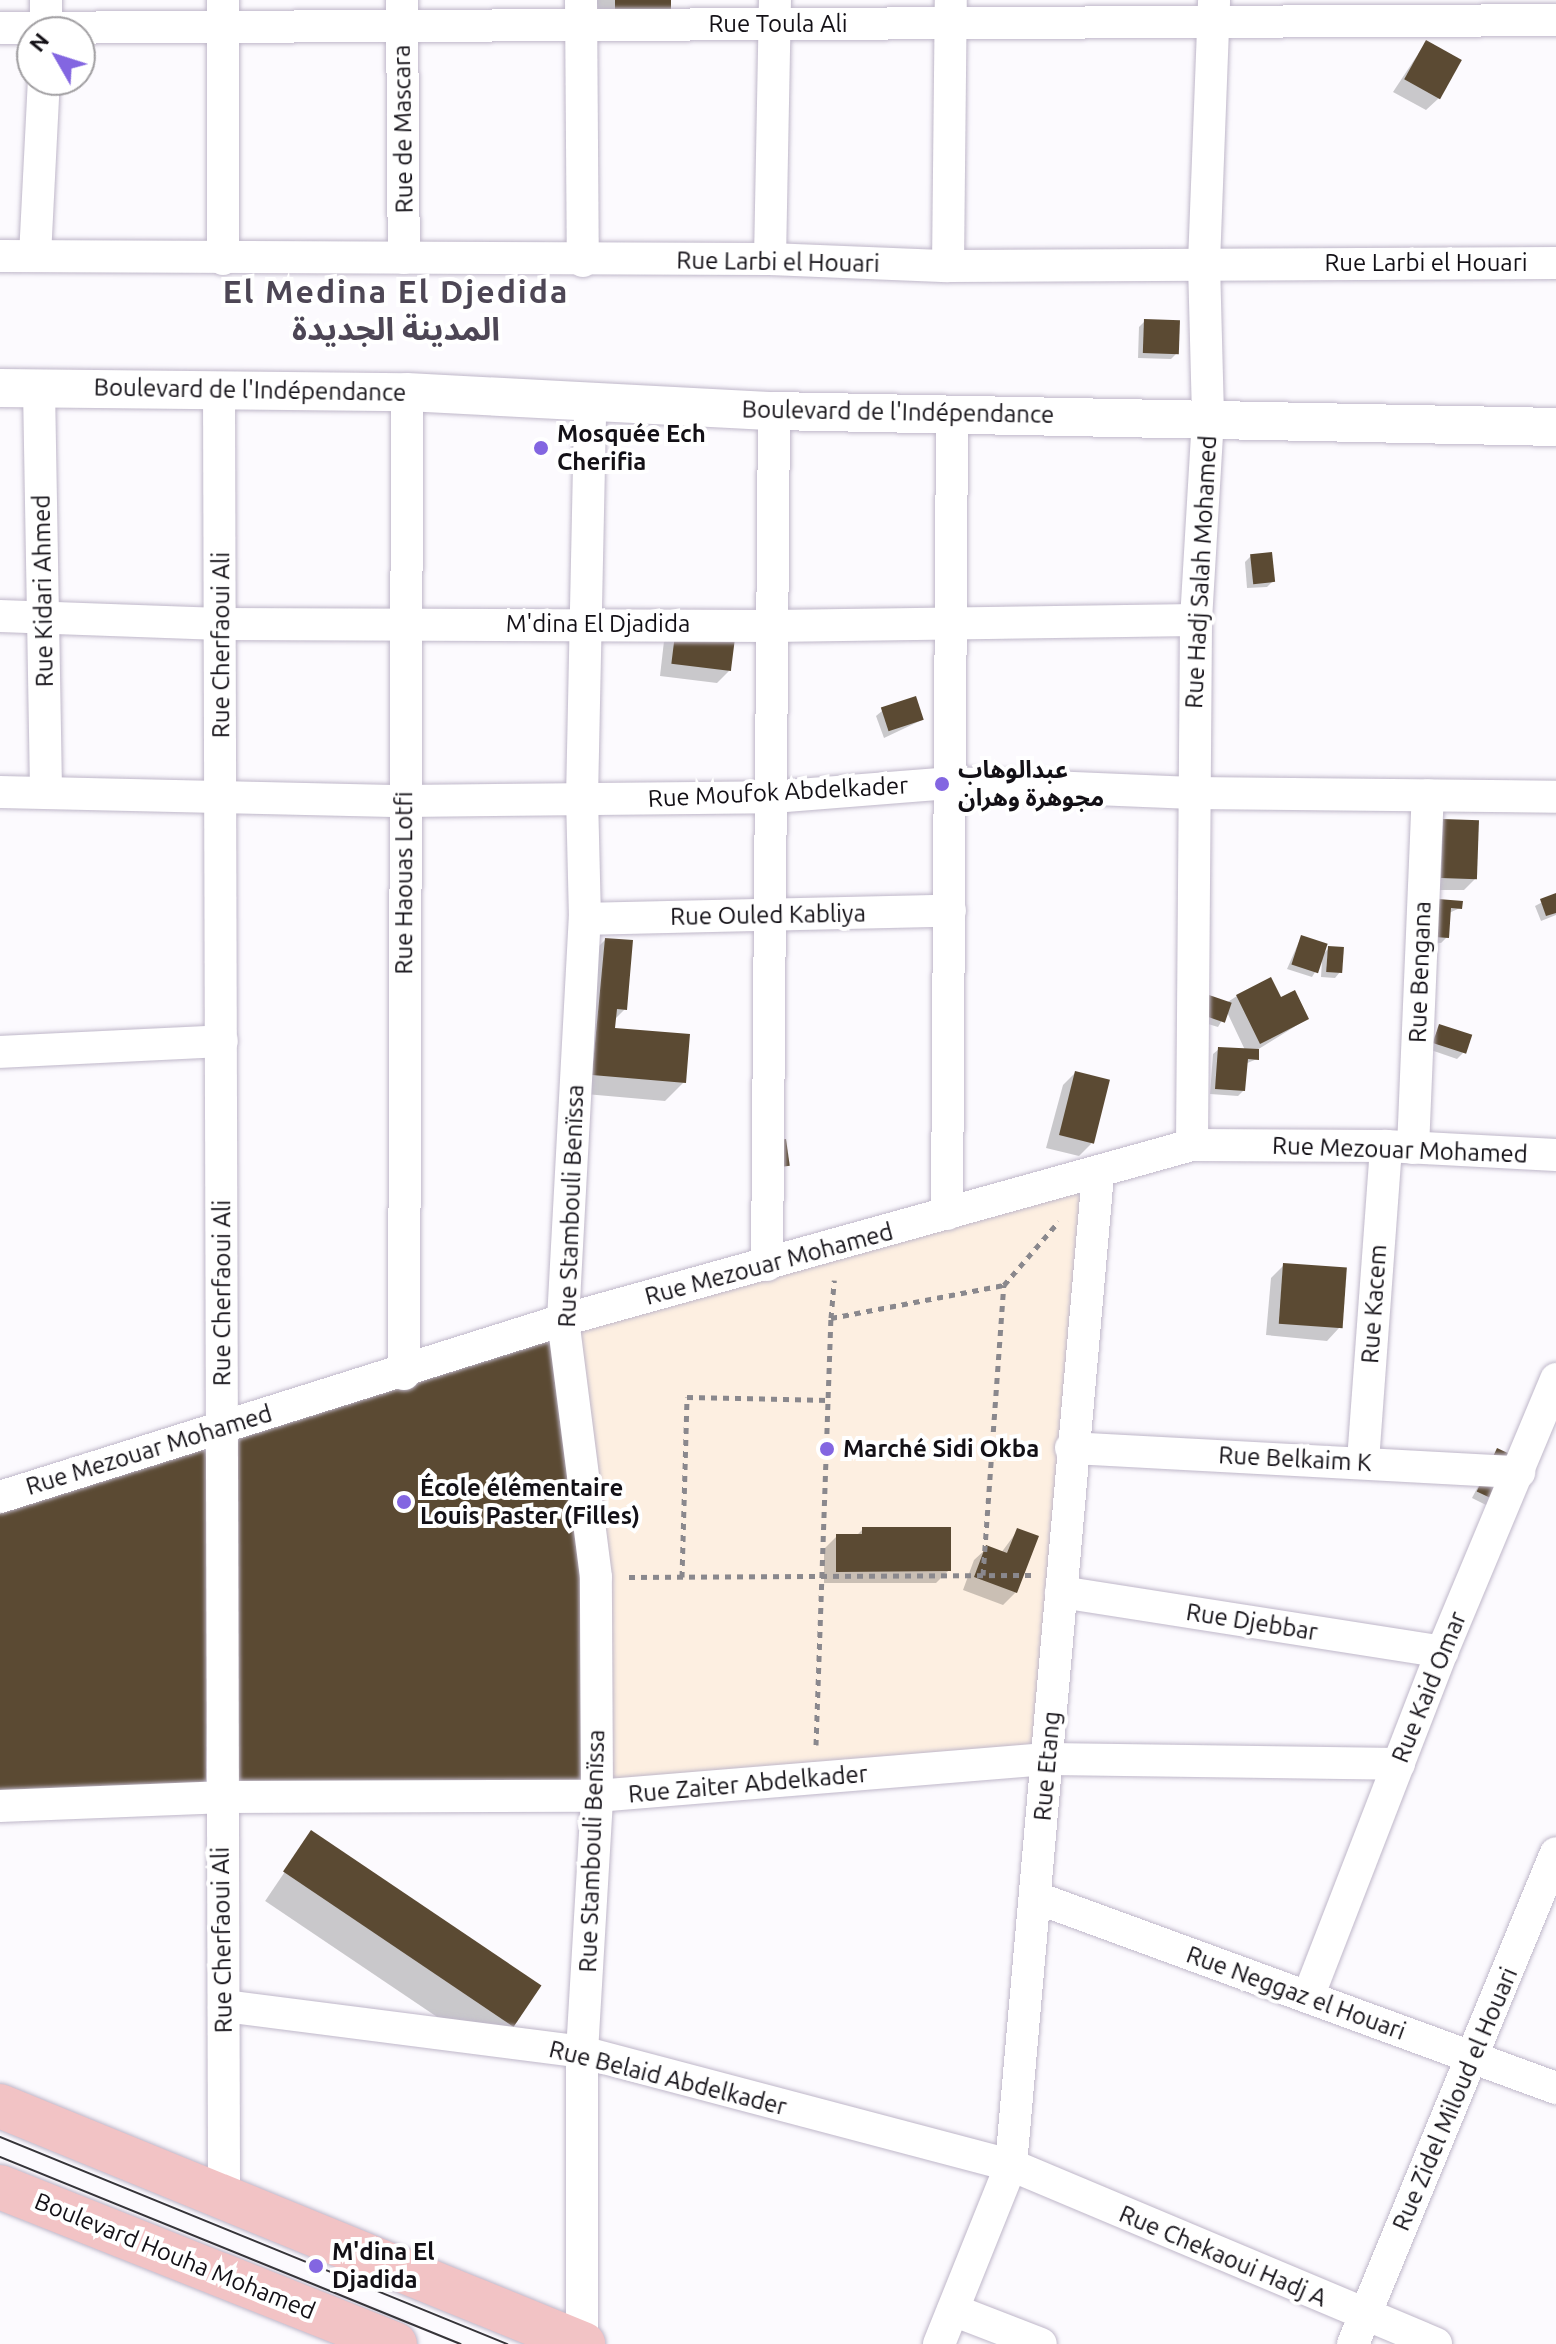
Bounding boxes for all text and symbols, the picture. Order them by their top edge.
street label: Rue Toula Ali [708,10,848,38]
north arrow [16,16,96,96]
text: N [24,28,53,56]
street label: Rue de Mascara [387,44,419,214]
street label: Rue Larbi el Houari [676,246,880,278]
street label: Rue Larbi el Houari [1324,249,1528,277]
district label: El Medina El Djedida المدينة الجديدة [223,273,569,348]
street label: Boulevard de l'Indépendance [93,373,407,407]
street label: Boulevard de l'Indépendance [741,395,1055,429]
place label: Mosquée Ech Cherifia [557,420,706,476]
street label: Rue Hadj Salah Mohamed [1179,435,1223,709]
marker: Mosquée Ech Cherifia [532,439,550,457]
street label: Rue Kidari Ahmed [27,495,59,687]
street label: Rue Cherfaoui Ali [207,552,235,738]
street label: M'dina El Djadida [506,610,690,638]
place label: عبدالوهاب مجوهرة وهران [958,756,1104,812]
street label: Rue Moufok Abdelkader [647,771,909,813]
marker: عبدالوهاب مجوهرة وهران [933,775,951,793]
street label: Rue Haouas Lotfi [390,791,418,975]
street label: Rue Ouled Kabliya [670,899,866,931]
street label: Rue Bengana [1403,901,1437,1043]
street label: Rue Stambouli Benïssa [552,1084,590,1328]
street label: Rue Mezouar Mohamed [1272,1131,1528,1169]
street label: Rue Cherfaoui Ali [208,1200,236,1386]
street label: Rue Mezouar Mohamed [642,1217,896,1311]
street label: Rue Kacem [1355,1243,1393,1365]
street label: Rue Mezouar Mohamed [22,1399,276,1501]
place label: Marché Sidi Okba [843,1435,1039,1463]
marker: Marché Sidi Okba [818,1440,836,1458]
street label: Rue Belkaim K [1218,1441,1372,1477]
place label: École élémentaire Louis Paster (Filles) [420,1474,640,1530]
marker: École élémentaire Louis Paster (Filles) [395,1493,413,1511]
street label: Rue Djebbar [1184,1597,1320,1647]
street label: Rue Kaid Omar [1386,1607,1472,1767]
street label: Rue Etang [1028,1710,1066,1822]
street label: Rue Stambouli Benïssa [573,1729,611,1973]
street label: Rue Zaiter Abdelkader [627,1759,869,1809]
street label: Rue Cherfaoui Ali [206,1847,238,2033]
street label: Rue Neggaz el Houari [1183,1940,1409,2046]
street label: Rue Zidel Miloud el Houari [1386,1963,1524,2235]
street label: Rue Belaid Abdelkader [546,2035,790,2121]
street label: Boulevard Houha Mohamed [30,2186,320,2326]
street label: Rue Chekaoui Hadj A [1115,2199,1331,2313]
place label: M'dina El Djadida [332,2238,435,2294]
marker: M'dina El Djadida [307,2257,325,2275]

